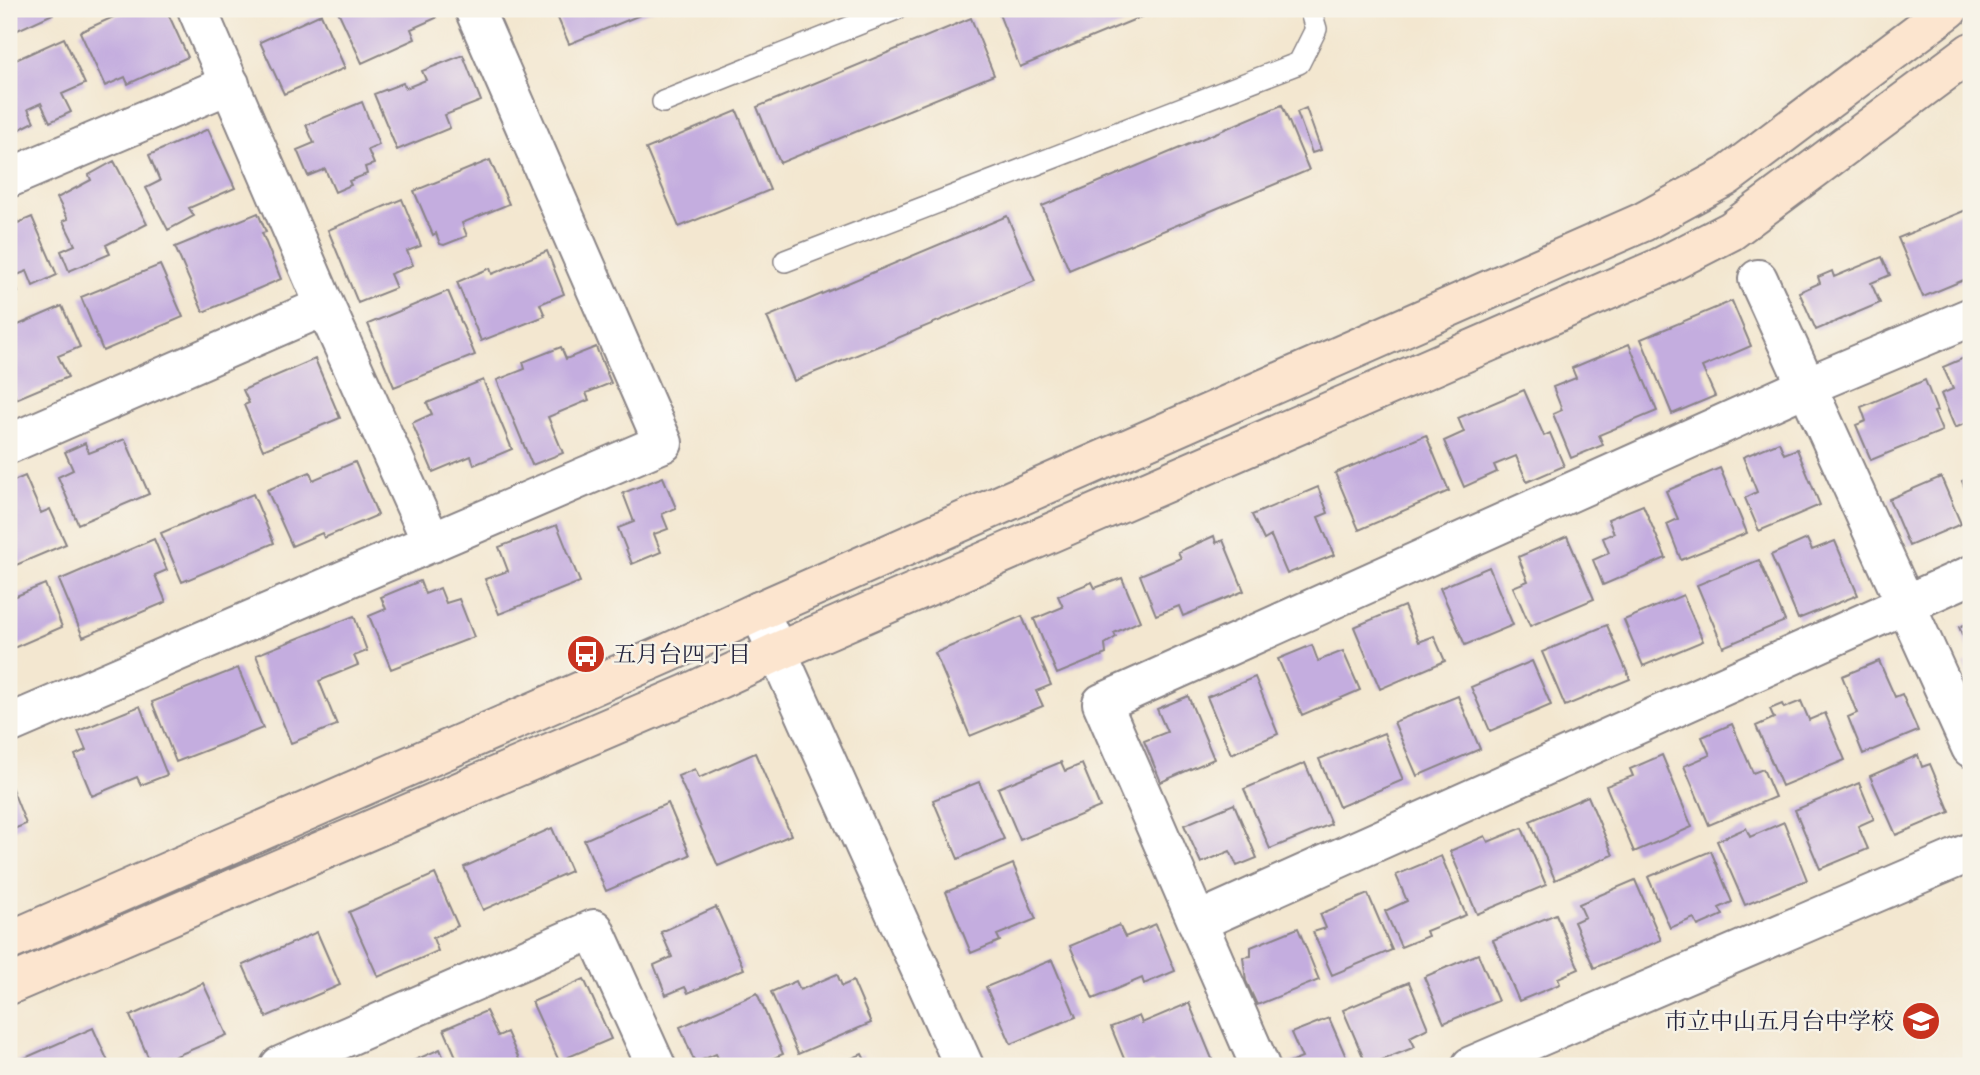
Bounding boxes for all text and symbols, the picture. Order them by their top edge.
bus stop icon: 五月台四丁目 [565,633,607,675]
place label: 五月台四丁目 [613,639,751,670]
school or university icon: 市立中山五月台中学校 [1900,1000,1942,1042]
place label: 市立中山五月台中学校 [1664,1006,1894,1037]

